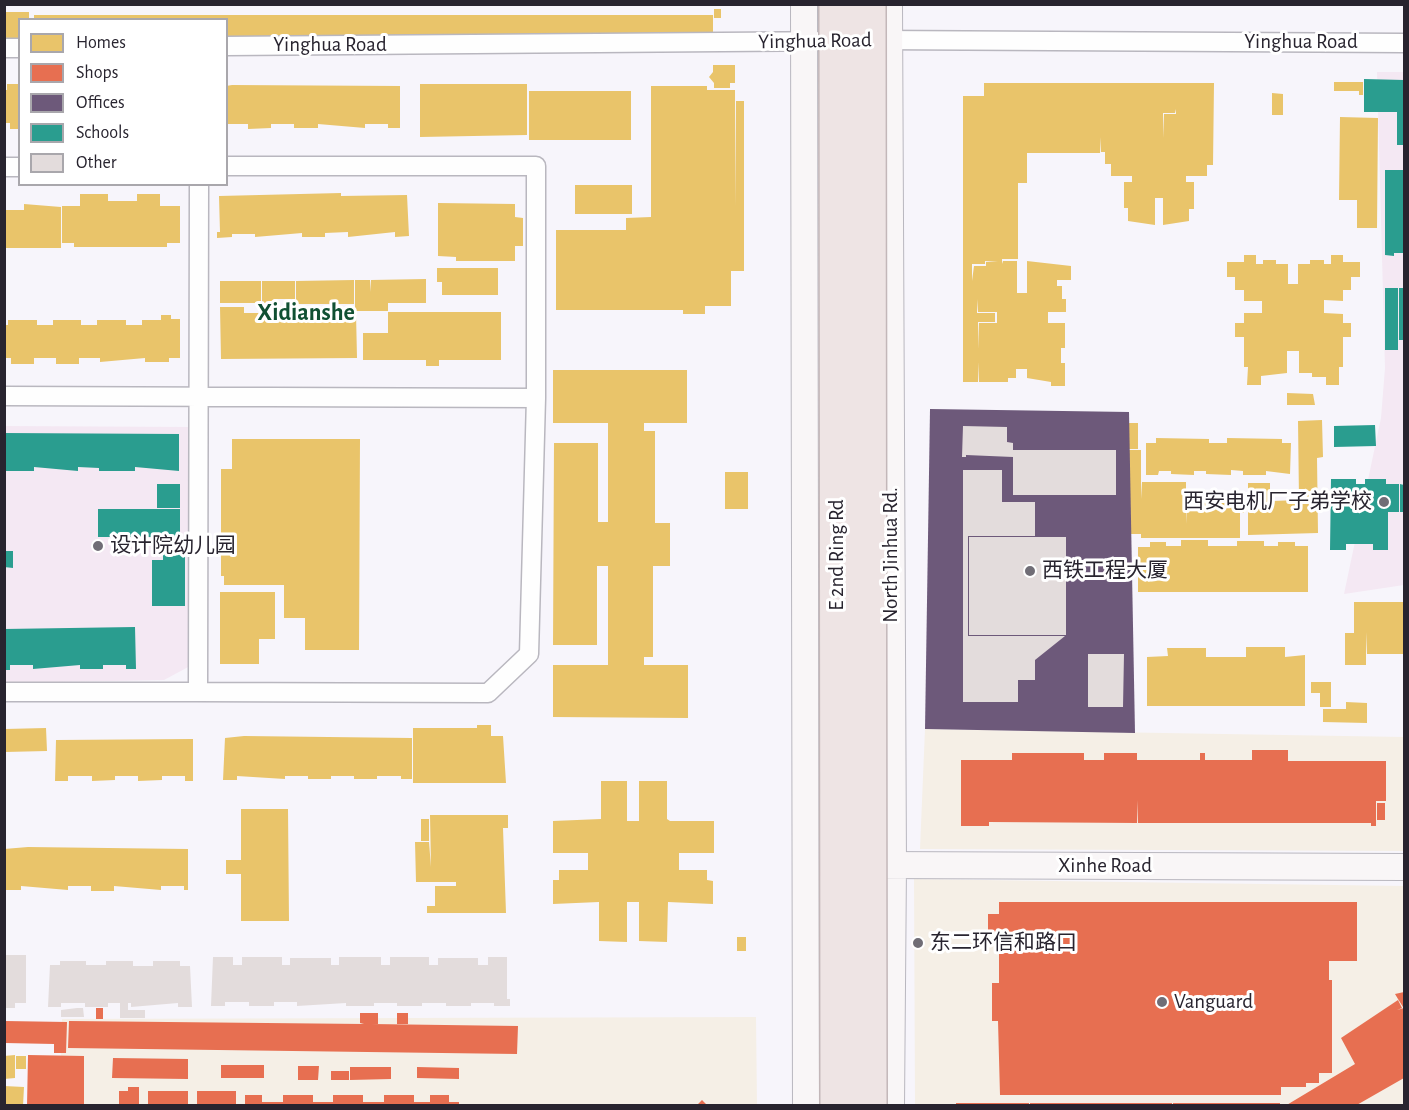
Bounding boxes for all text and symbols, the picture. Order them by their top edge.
legend [18,18,228,186]
street label: Yinghua Road [758,27,872,55]
street label: Yinghua Road [1244,29,1358,55]
street label: Yinghua Road [273,32,387,58]
text: Homes [76,34,126,52]
text: Shops [76,64,118,82]
text: Offices [76,94,125,112]
text: Schools [76,124,129,142]
text: Other [76,154,117,172]
district label: Xidianshe [257,299,355,327]
street label: North Jinhua Rd. [878,487,904,623]
place label: 西安电机厂子弟学校 [1183,489,1372,515]
marker: 西安电机厂子弟学校 [1377,495,1391,509]
street label: E 2nd Ring Rd [824,499,850,611]
place label: 设计院幼儿园 [110,533,236,559]
marker: 设计院幼儿园 [91,539,105,553]
place label: 西铁工程大厦 [1042,558,1168,584]
marker: 西铁工程大厦 [1023,564,1037,578]
street label: Xinhe Road [1058,853,1152,879]
place label: 东二环信和路口 [930,930,1077,956]
marker: 东二环信和路口 [911,936,925,950]
place label: Vanguard [1174,989,1253,1015]
marker: Vanguard [1155,995,1169,1009]

